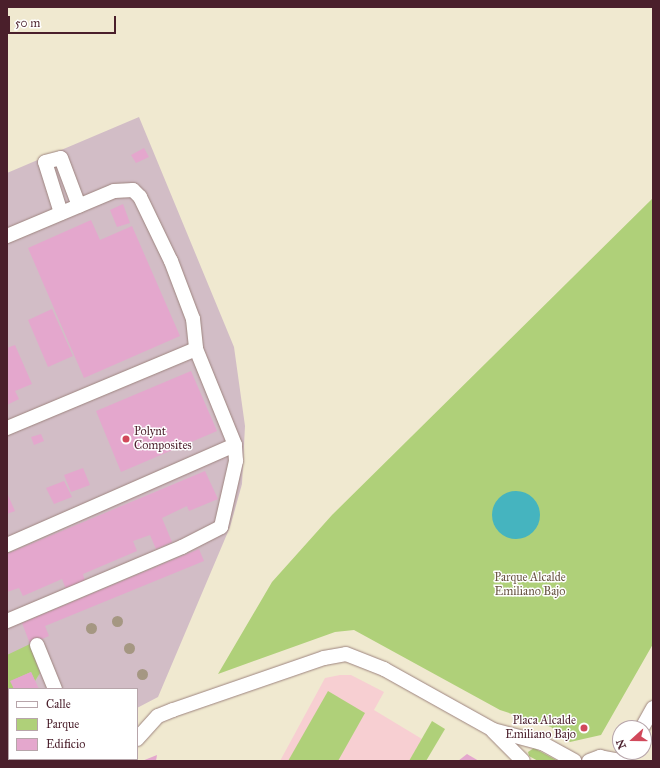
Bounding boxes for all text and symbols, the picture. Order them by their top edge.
scale bar [10,8,118,34]
text: 50 m [15,16,40,30]
place label: Polynt Composites [134,425,192,453]
marker: Polynt Composites [121,434,131,444]
park label: Parque Alcalde Emiliano Bajo [494,571,566,599]
legend [8,688,138,760]
text: Calle [46,697,71,711]
place label: Placa Alcalde Emiliano Bajo [505,714,576,742]
text: Parque [46,717,79,731]
north arrow [612,720,652,760]
marker: Placa Alcalde Emiliano Bajo [579,723,589,733]
text: Edificio [46,737,85,751]
text: N [614,737,629,751]

